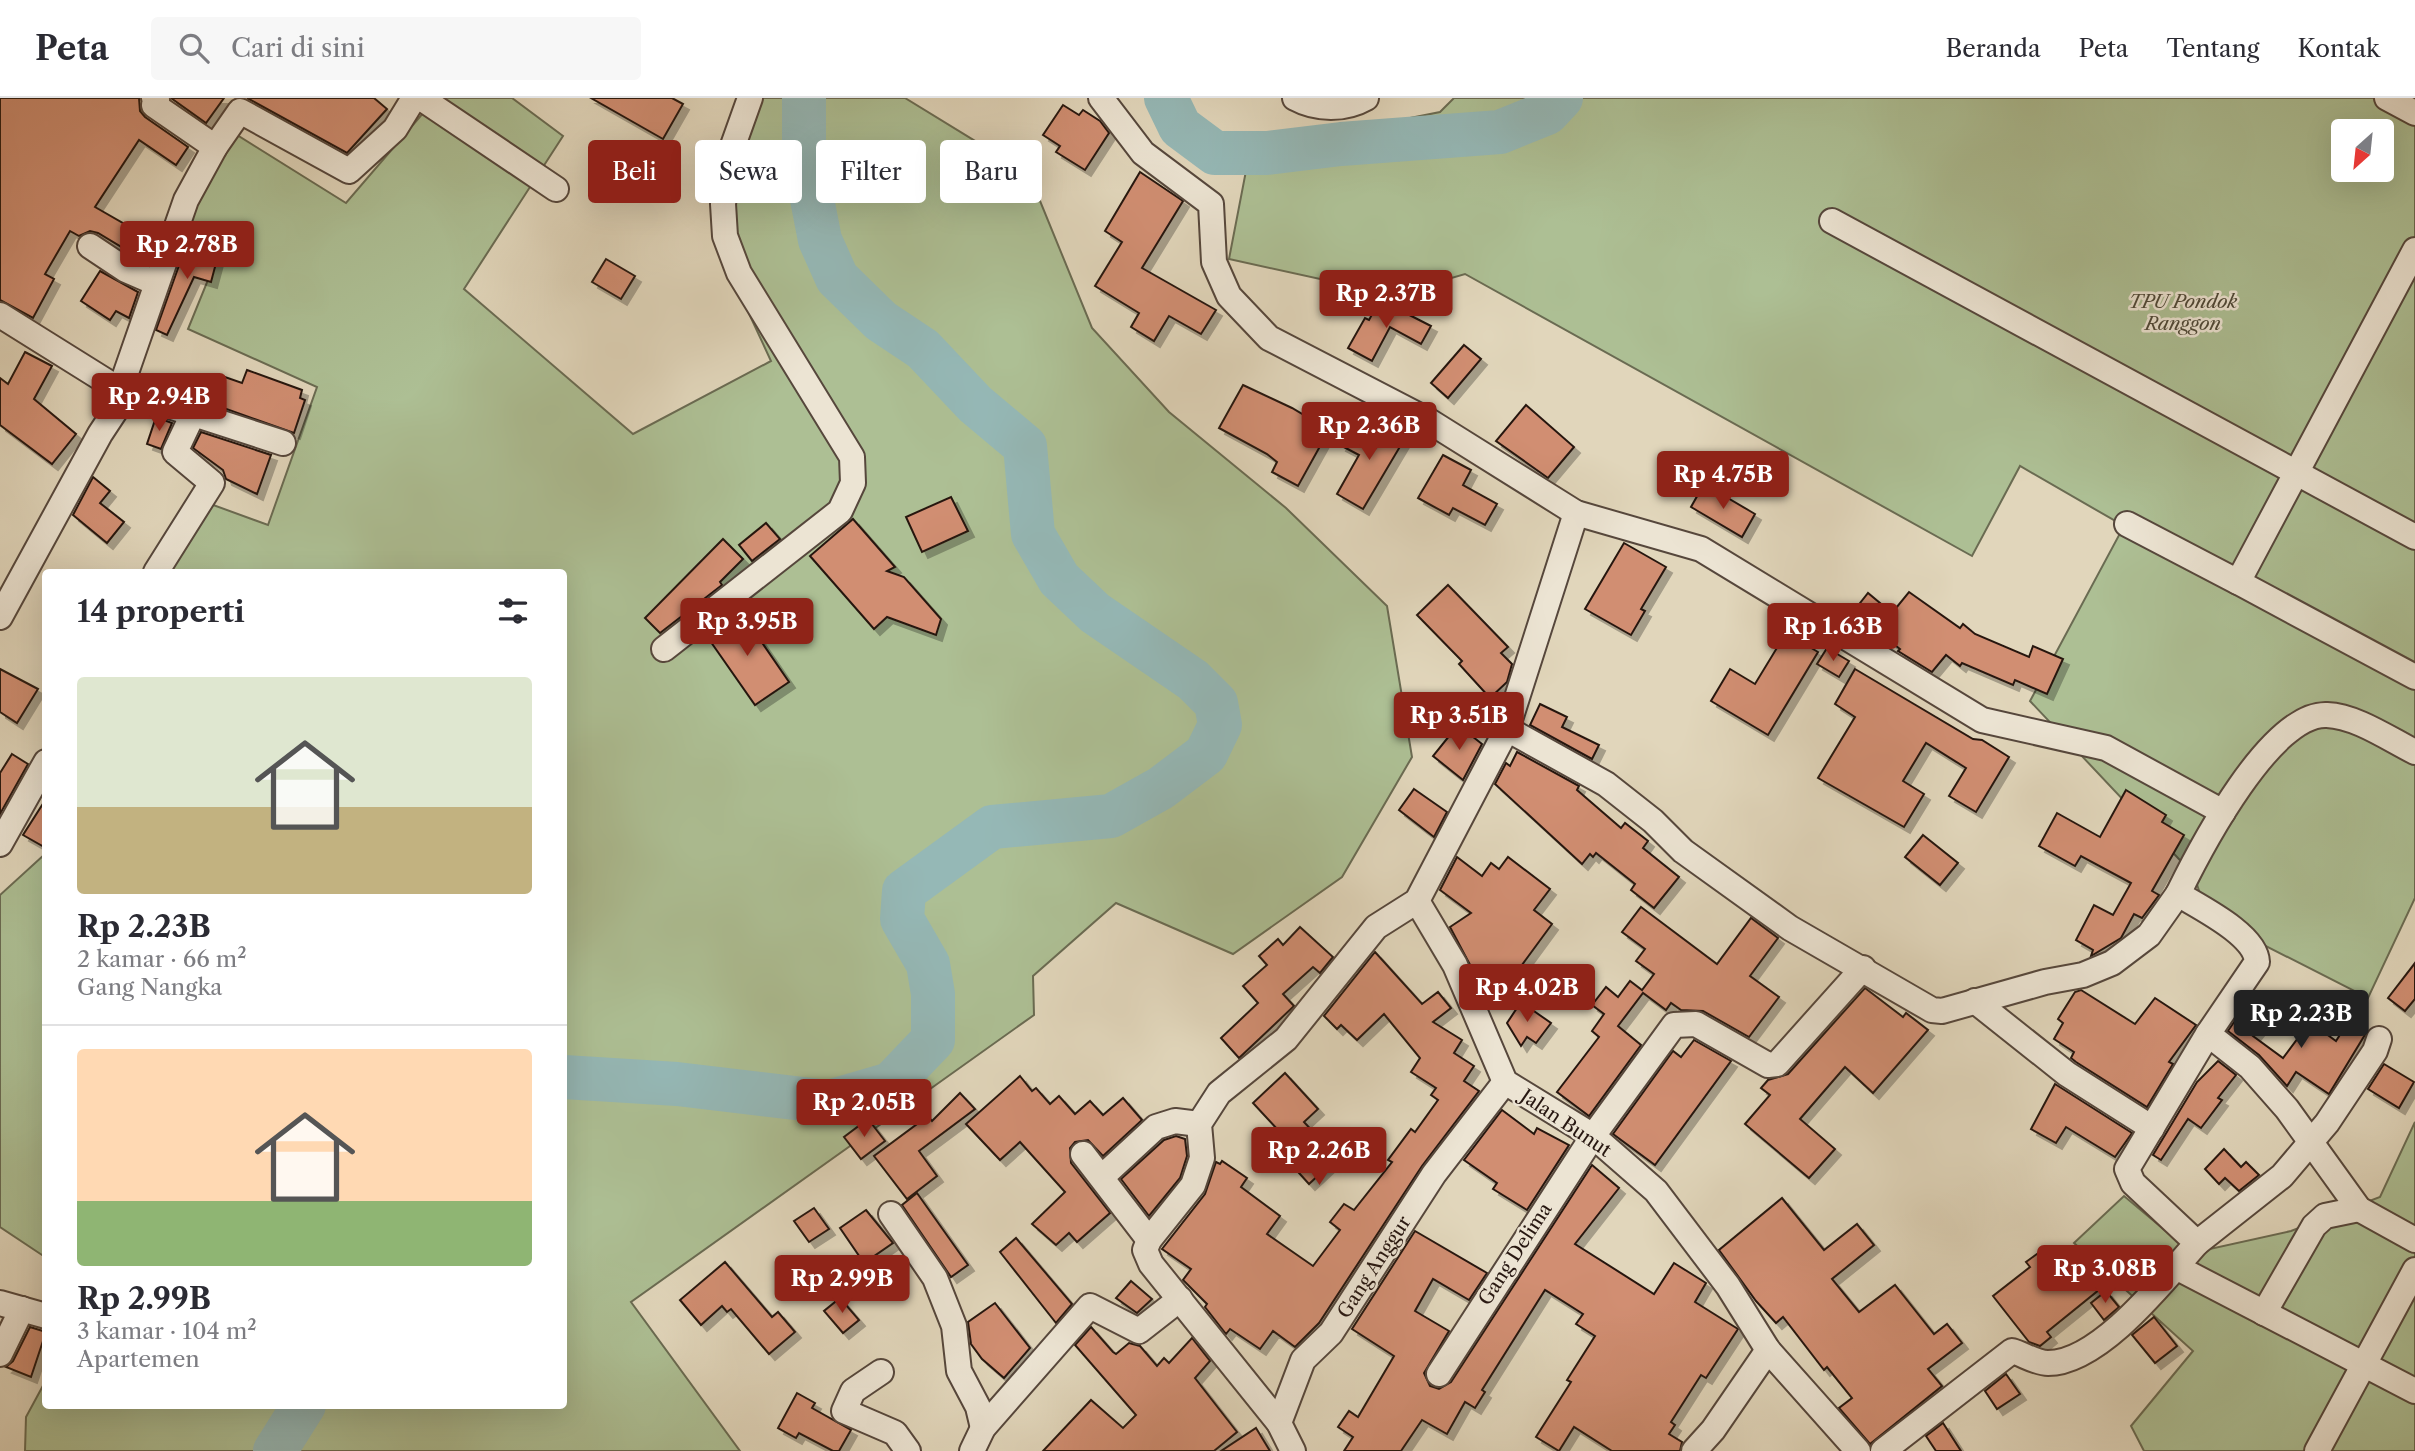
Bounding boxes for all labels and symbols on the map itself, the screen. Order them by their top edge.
north arrow [2331,119,2394,182]
pin: Rp 2.78B [115,222,259,281]
pin: Rp 2.37B [1314,271,1458,330]
park label: TPU Pondok Ranggon [2129,290,2237,335]
pin: Rp 2.94B [87,374,231,433]
pin: Rp 2.36B [1297,402,1441,462]
pin: Rp 4.75B [1651,452,1795,511]
pin: Rp 3.95B [675,598,819,658]
pin: Rp 1.63B [1761,603,1905,663]
pin: Rp 3.51B [1387,692,1531,752]
pin: Rp 4.02B [1455,964,1599,1024]
pin: Rp 2.23B [2229,990,2373,1050]
pin: Rp 2.05B [792,1080,936,1139]
street label: Jalan Bunut [1514,1083,1616,1162]
pin: Rp 2.26B [1247,1128,1391,1187]
street label: Gang Delima [1473,1198,1557,1310]
street label: Gang Anggur [1332,1212,1416,1322]
pin: Rp 3.08B [2033,1246,2177,1305]
pin: Rp 2.99B [770,1256,914,1315]

